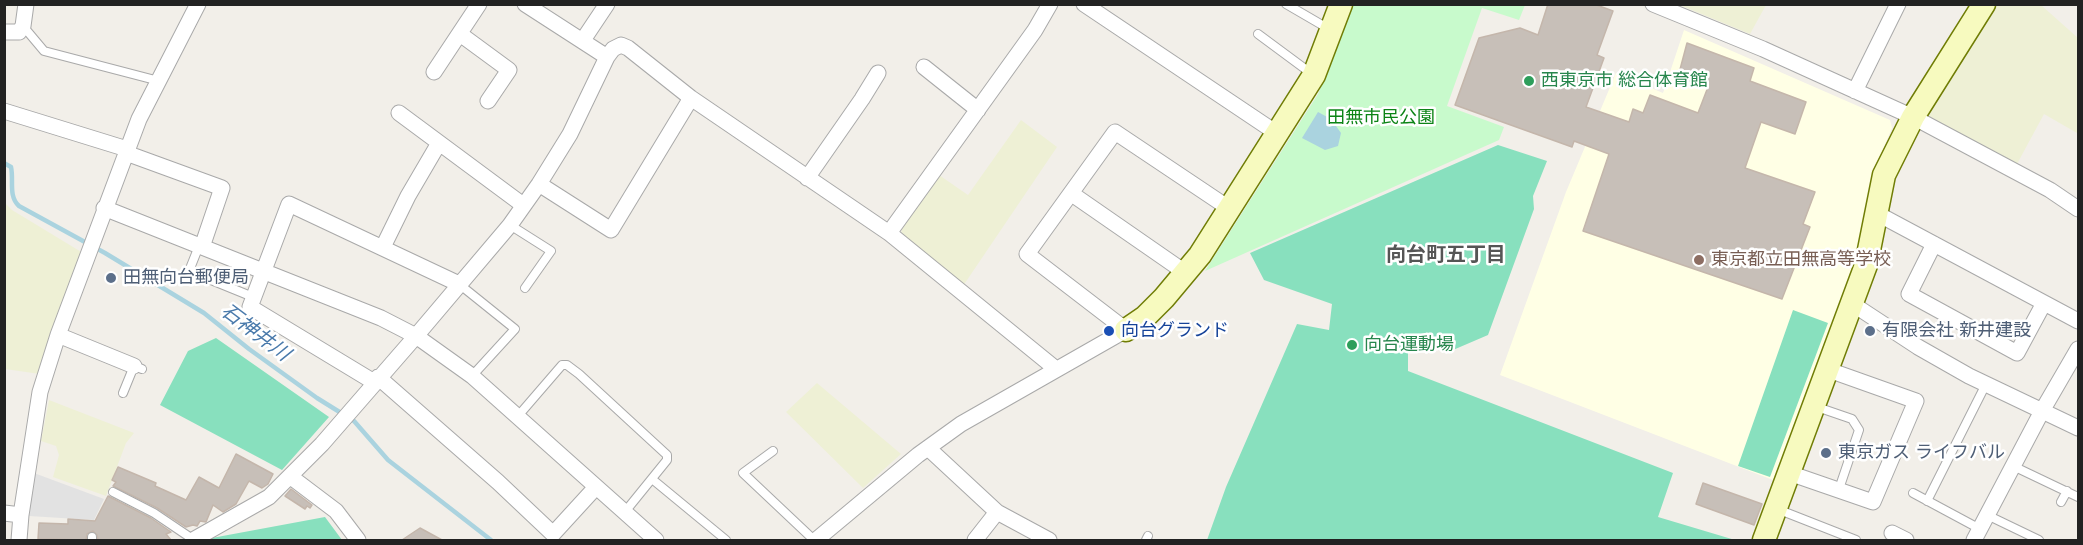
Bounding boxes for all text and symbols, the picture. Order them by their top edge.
place label: 西東京市 総合体育館 [1541,70,1708,92]
marker: 西東京市 総合体育館 [1522,74,1536,88]
park label: 田無市民公園 [1327,107,1435,129]
district label: 向台町五丁目 [1386,243,1506,267]
place label: 東京都立田無高等学校 [1711,249,1891,271]
marker: 東京都立田無高等学校 [1692,253,1706,267]
place label: 田無向台郵便局 [123,267,249,289]
marker: 田無向台郵便局 [104,271,118,285]
water label: 石神井川 [216,299,294,367]
place label: 向台グランド [1121,320,1229,342]
place label: 有限会社 新井建設 [1882,320,2031,342]
marker: 向台グランド [1102,324,1116,338]
marker: 有限会社 新井建設 [1863,324,1877,338]
place label: 向台運動場 [1364,334,1454,356]
marker: 向台運動場 [1345,338,1359,352]
place label: 東京ガス ライフバル [1838,442,2005,464]
marker: 東京ガス ライフバル [1819,446,1833,460]

